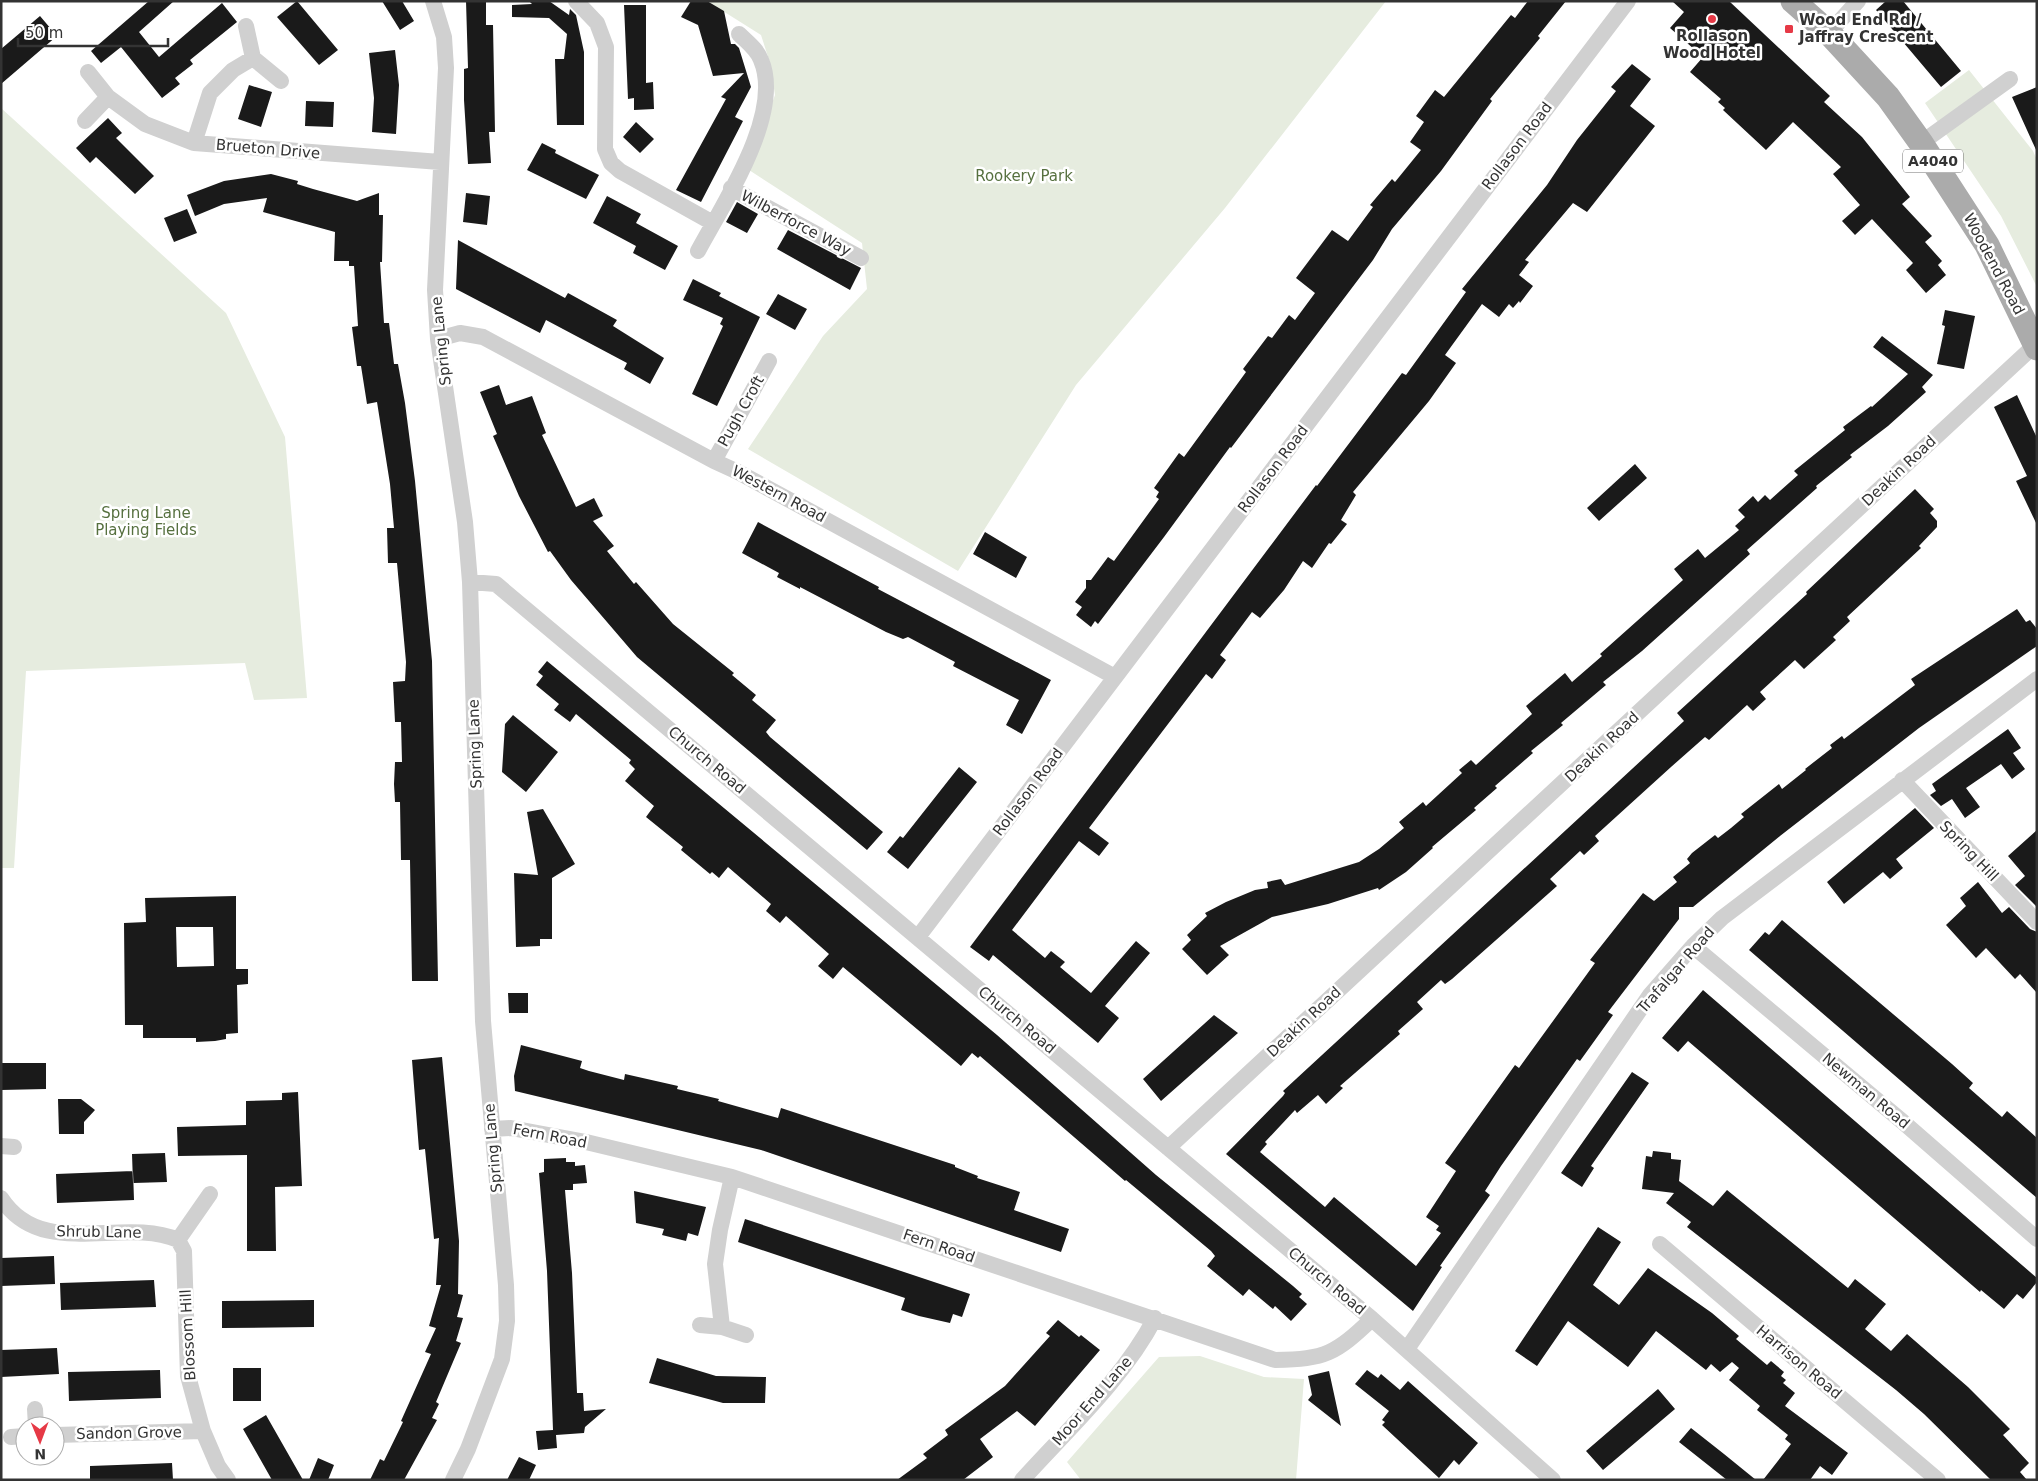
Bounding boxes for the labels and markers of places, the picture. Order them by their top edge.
place label: Wood End Rd / Jaffray Crescent [1798,11,1933,46]
marker: Rollason Wood Hotel [1706,13,1718,25]
marker: Wood End Rd / Jaffray Crescent [1783,23,1795,35]
place label: Rollason Wood Hotel [1663,27,1761,62]

